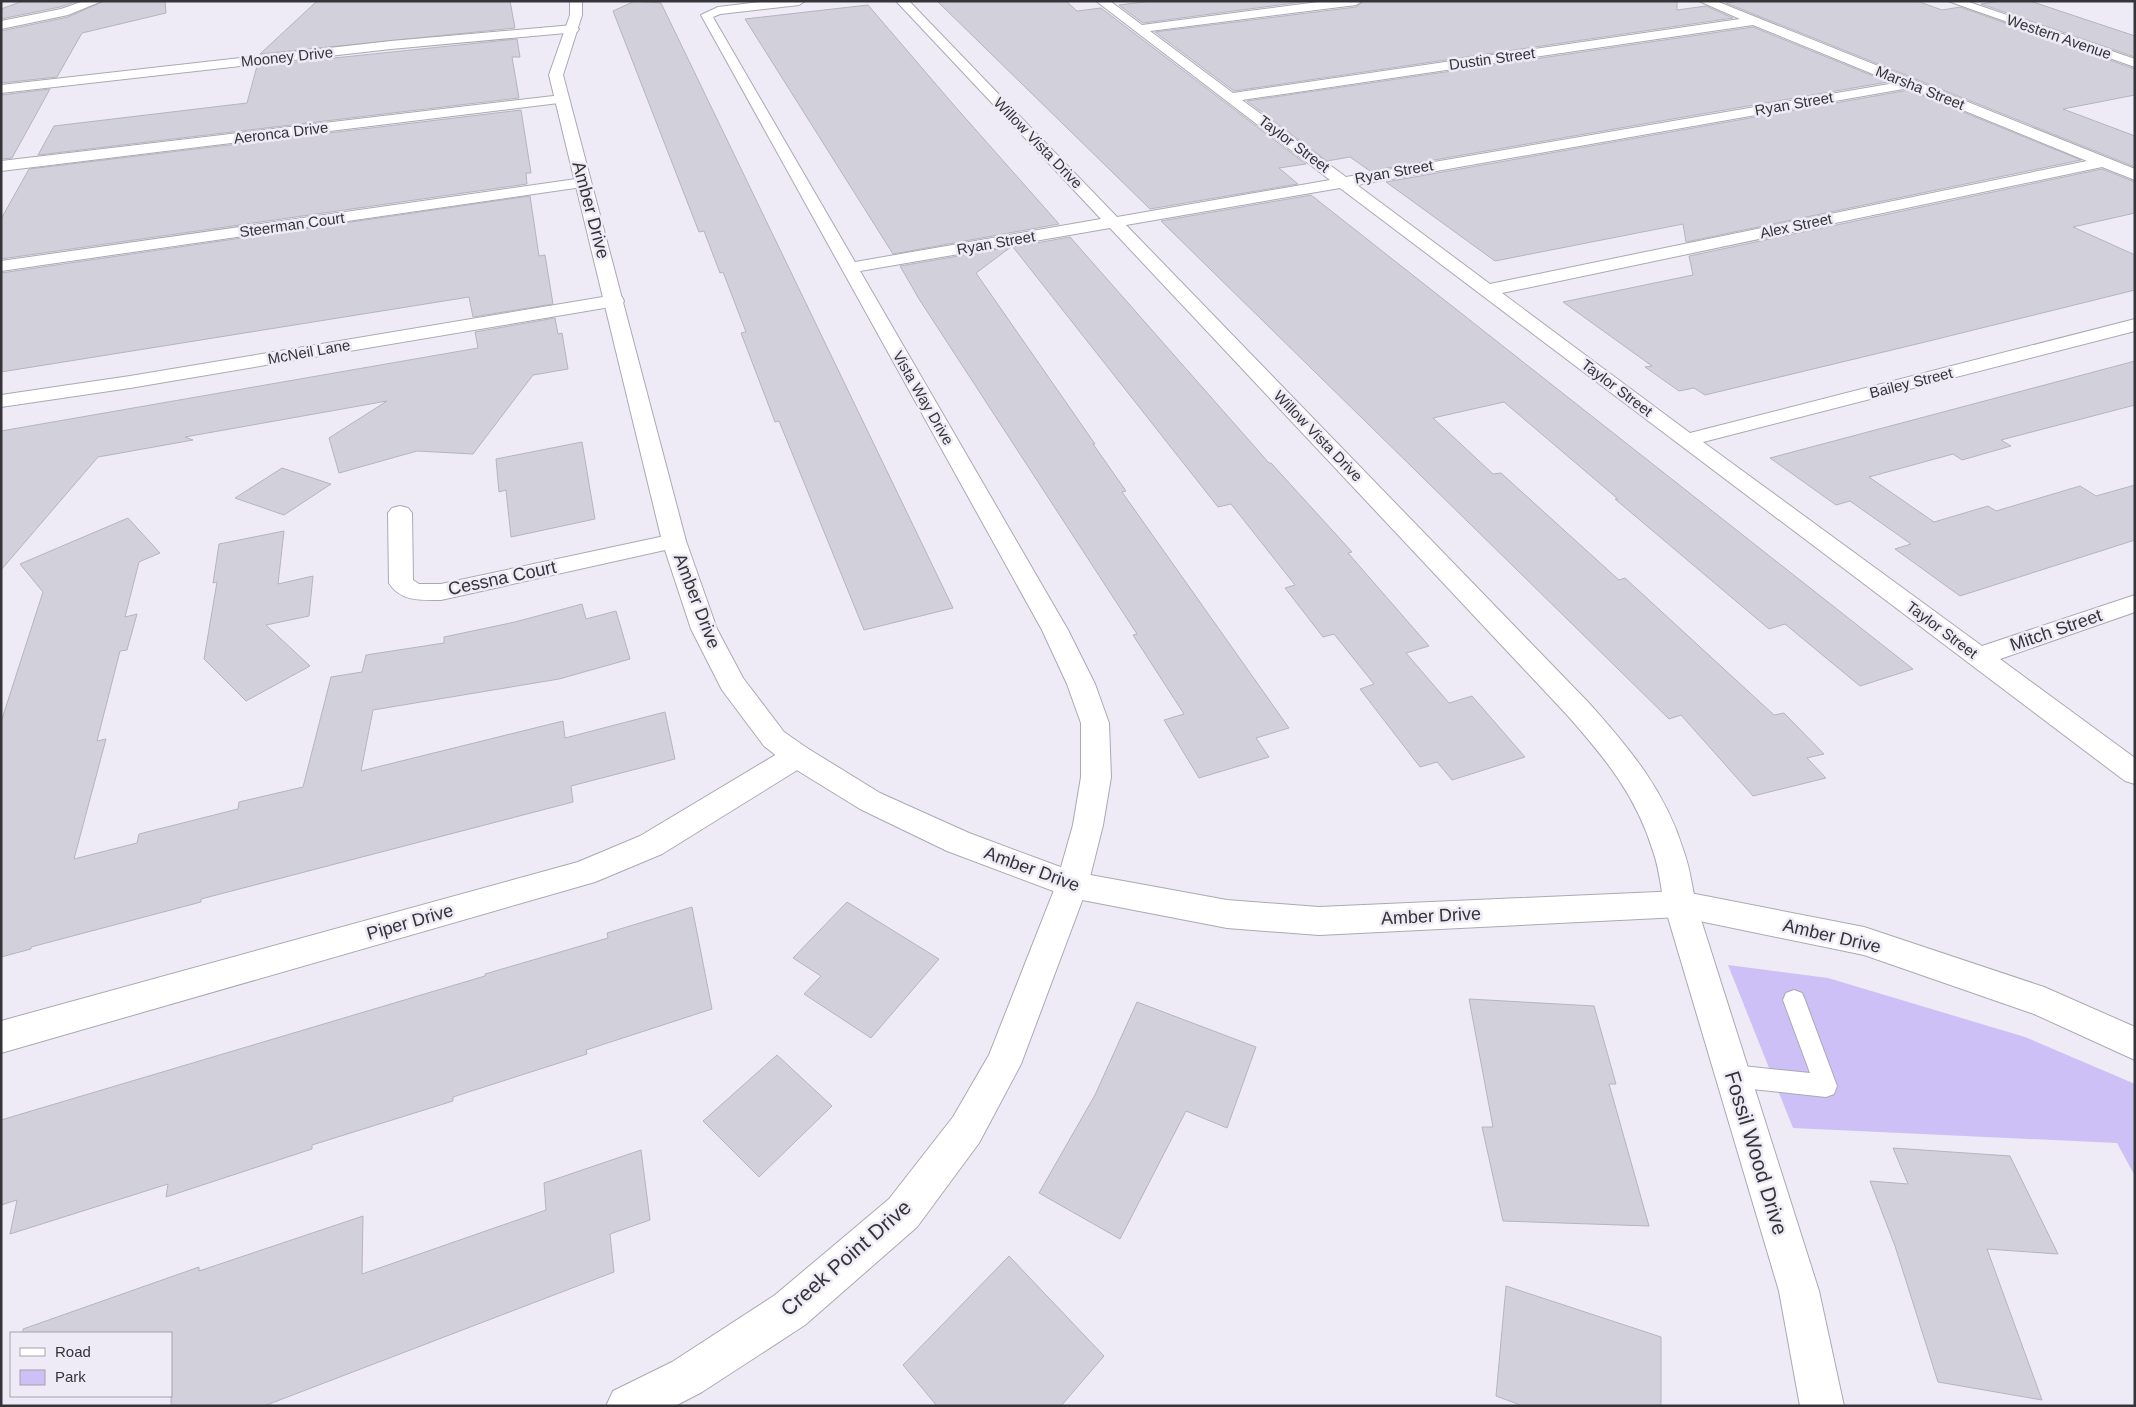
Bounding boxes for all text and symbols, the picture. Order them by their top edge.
street label: Western Avenue [2005,11,2114,62]
street label: Mooney Drive [240,43,334,70]
street label: Dustin Street [1448,44,1537,73]
street label: Marsha Street [1873,62,1968,113]
street label: Ryan Street [1753,88,1835,119]
street label: Willow Vista Drive [991,94,1086,192]
street label: Taylor Street [1256,111,1334,176]
street label: Aeronca Drive [233,118,329,147]
street label: Ryan Street [1353,156,1435,187]
street label: Amber Drive [568,159,614,261]
street label: Steerman Court [238,209,346,240]
street label: Alex Street [1758,209,1834,241]
street label: Ryan Street [955,227,1037,258]
street label: McNeil Lane [266,336,351,367]
street label: Vista Way Drive [890,348,957,448]
street label: Taylor Street [1579,355,1657,420]
street label: Bailey Street [1868,364,1955,401]
street label: Willow Vista Drive [1271,387,1366,485]
street label: Amber Drive [670,551,724,651]
street label: Cessna Court [446,557,558,599]
street label: Taylor Street [1904,597,1982,662]
street label: Mitch Street [2007,605,2105,655]
street label: Amber Drive [982,842,1082,896]
street label: Piper Drive [364,900,456,944]
street label: Amber Drive [1381,903,1481,929]
street label: Amber Drive [1781,915,1883,957]
street label: Fossil Wood Drive [1721,1068,1792,1238]
street label: Creek Point Drive [776,1195,915,1320]
legend [10,1332,172,1397]
text: Road [55,1343,91,1360]
text: Park [55,1368,86,1385]

